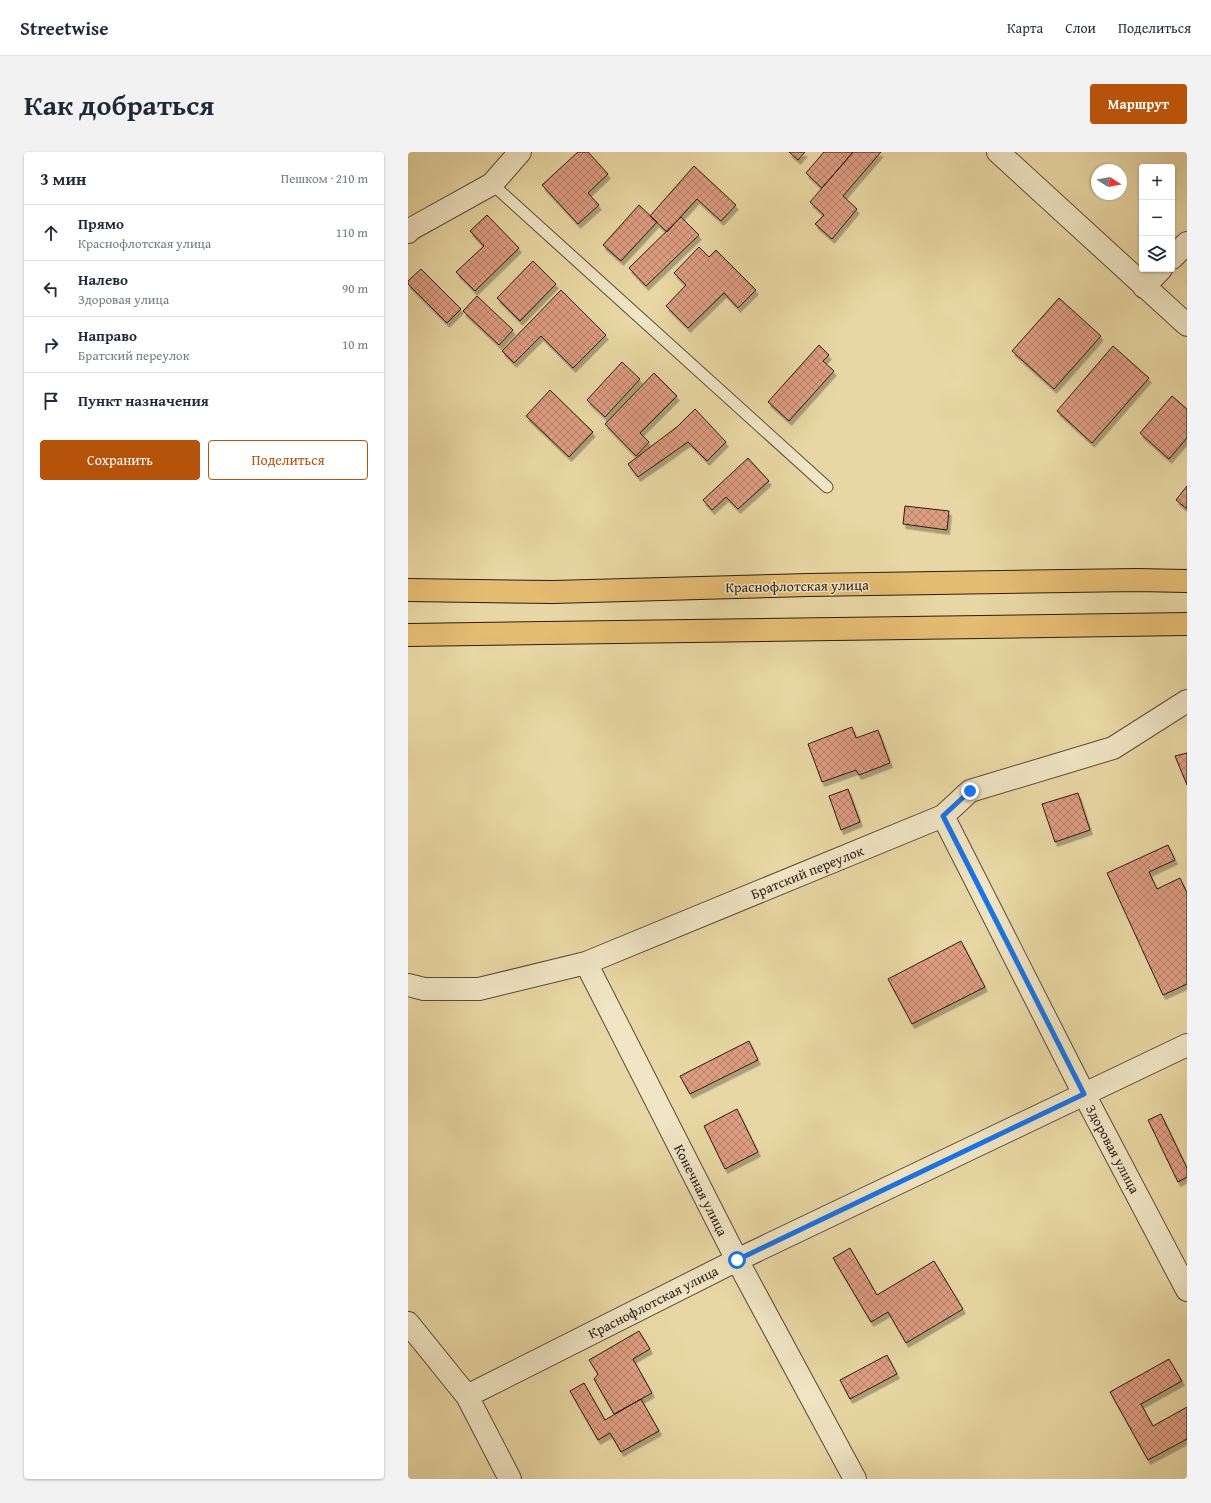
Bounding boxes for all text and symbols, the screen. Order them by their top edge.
text: Streetwise [20,14,109,42]
text: Карта [1007,18,1043,38]
text: Слои [1065,18,1096,38]
text: Поделиться [1118,18,1191,38]
text: Как добраться [24,84,214,125]
button: Маршрут [1090,84,1187,124]
north arrow [1091,164,1127,200]
map controls [1139,164,1175,272]
button: + [1139,164,1175,200]
text: 3 мин [40,166,86,191]
text: Пешком · 210 m [281,169,368,188]
button: − [1139,200,1175,236]
text: Прямо [78,213,124,234]
icon: ahead [40,222,62,244]
text: 110 m [336,223,368,242]
text: Краснофлотская улица [78,234,211,253]
button: layers [1139,236,1175,272]
text: Налево [78,269,128,290]
icon: left [40,278,62,300]
text: 90 m [342,279,368,298]
text: Здоровая улица [78,290,169,309]
text: Направо [78,325,137,346]
icon: right [40,334,62,356]
text: 10 m [342,335,368,354]
text: Братский переулок [78,346,190,365]
icon: arrive [40,390,62,412]
text: Пункт назначения [78,390,209,411]
button: Сохранить [40,440,200,480]
button: Поделиться [208,440,368,480]
street label: Краснофлотская улица [725,575,869,597]
route end [961,782,979,800]
street label: Братский переулок [748,840,867,904]
street label: Здоровая улица [1081,1101,1145,1197]
street label: Конечная улица [669,1141,733,1240]
route start [728,1251,746,1269]
street label: Краснофлотская улица [585,1260,722,1343]

